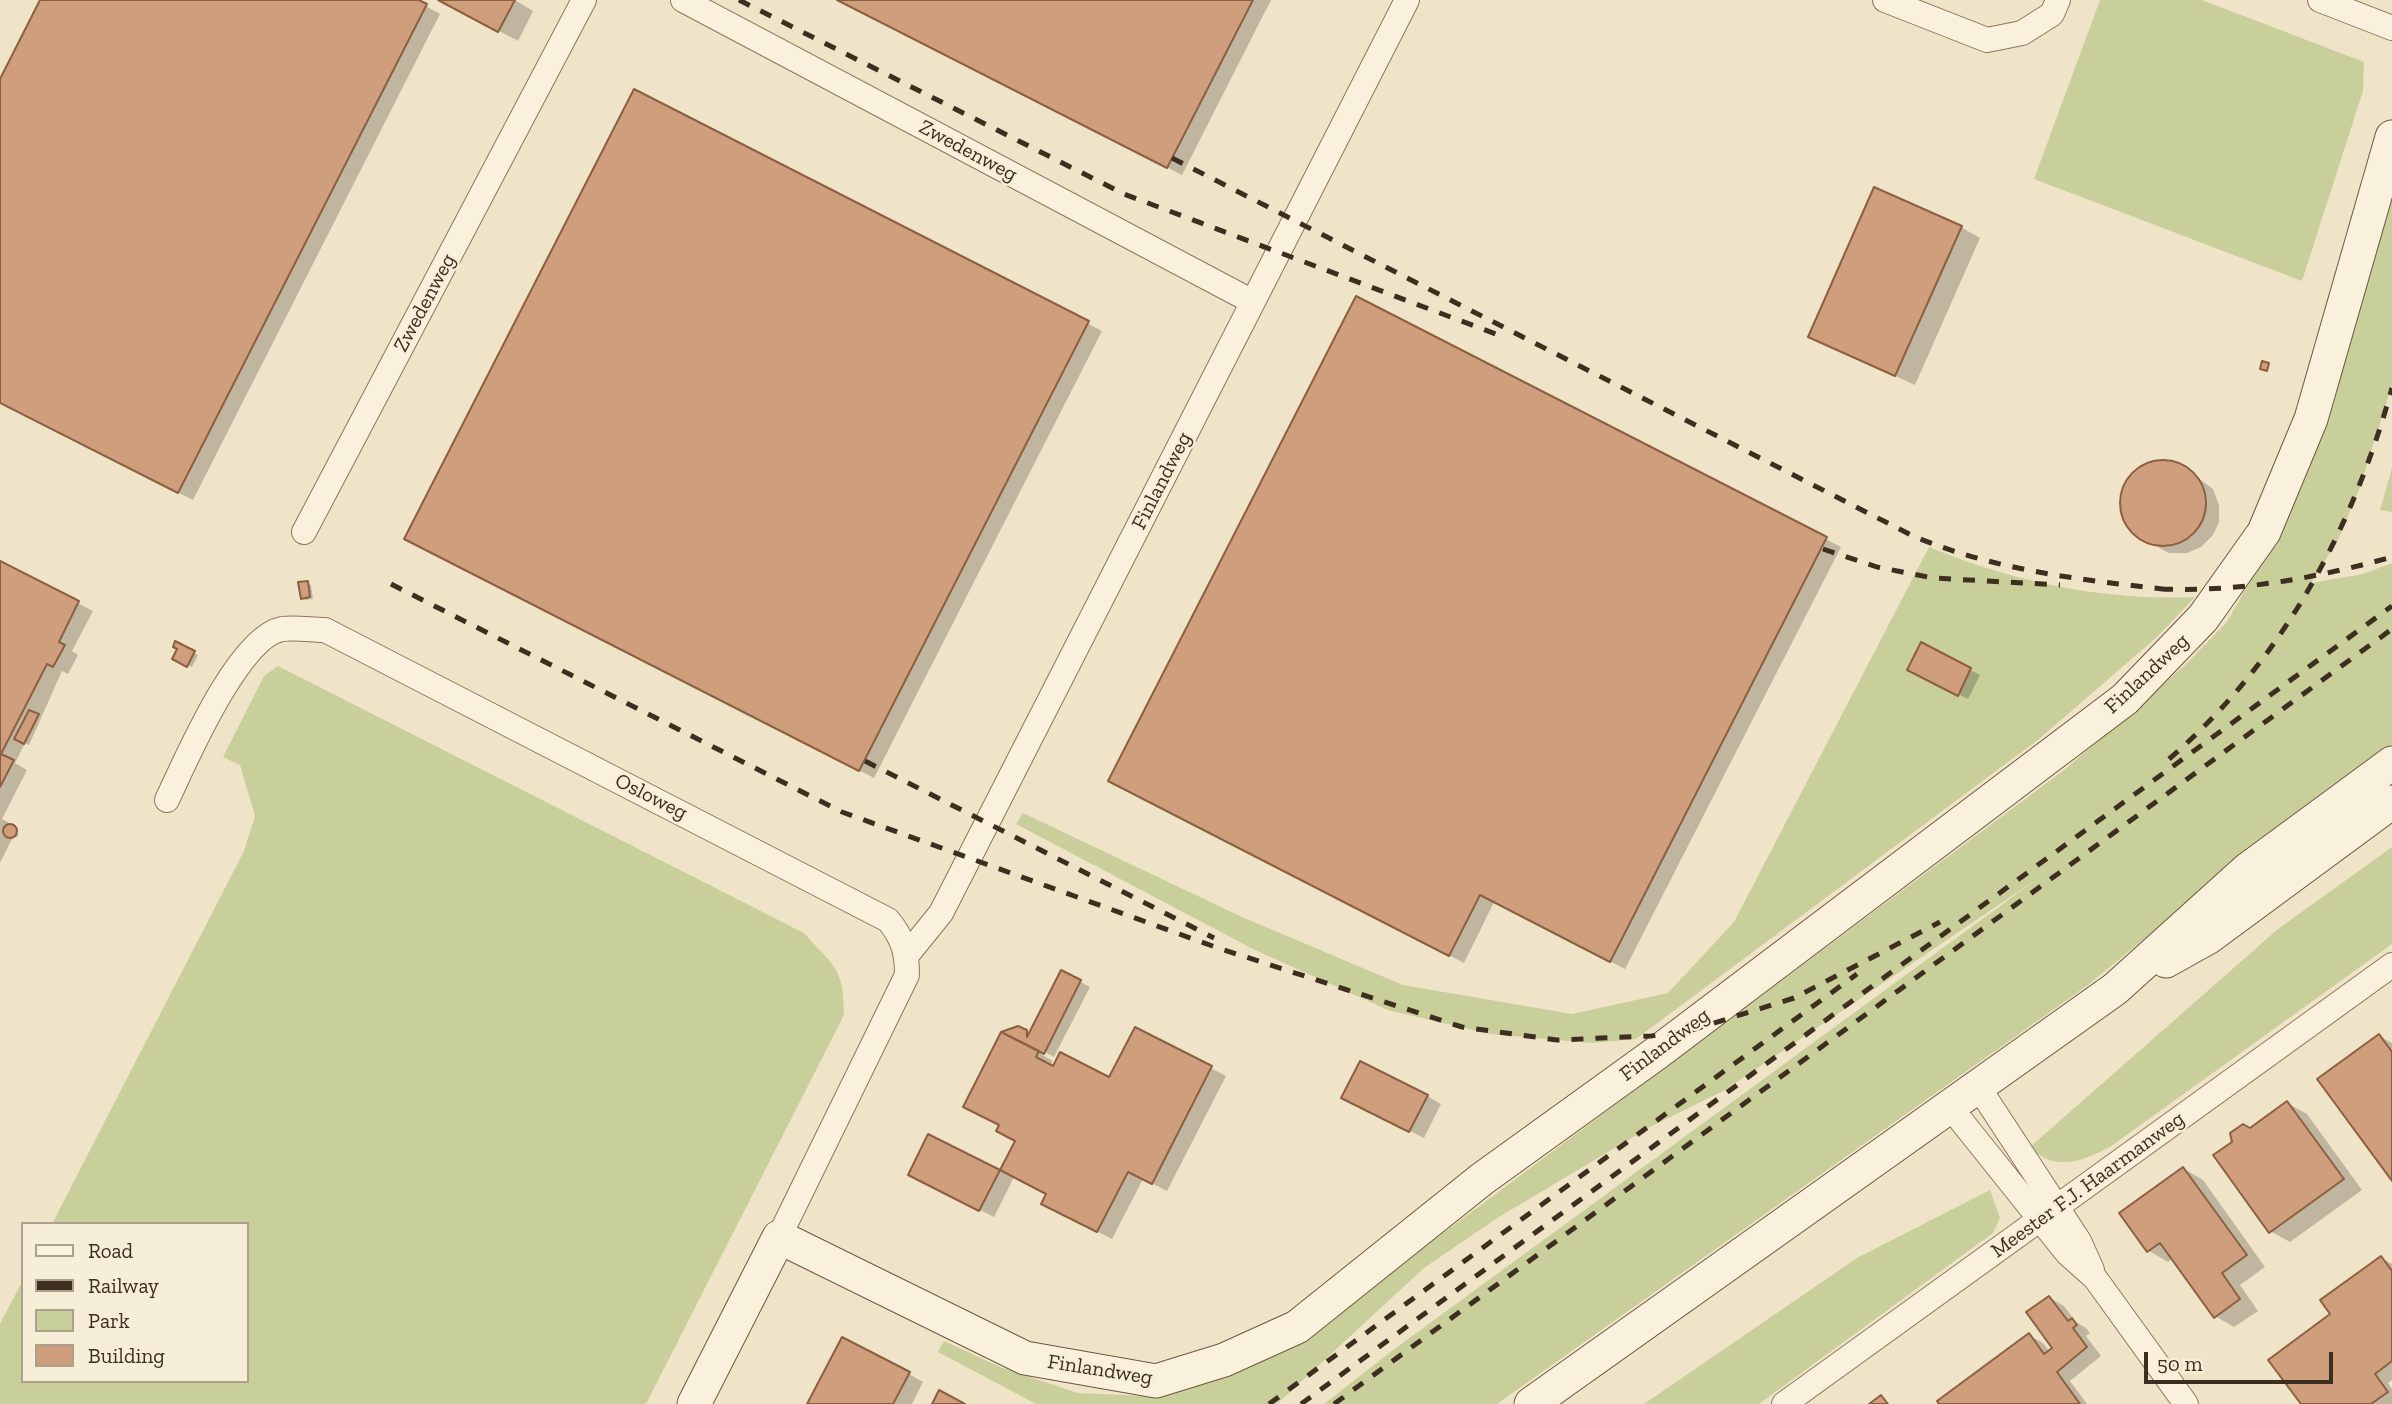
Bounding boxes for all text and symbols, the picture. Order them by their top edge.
street label: Zwedenweg [915,115,1021,187]
street label: Zwedenweg [389,250,461,356]
street label: Finlandweg [1127,428,1197,534]
street label: Finlandweg [2100,629,2194,719]
street label: Osloweg [611,768,691,826]
street label: Finlandweg [1615,1003,1715,1087]
street label: Meester F.J. Haarmanweg [1986,1106,2190,1264]
legend [21,1222,248,1383]
text: Road [88,1238,133,1263]
text: Railway [88,1273,159,1298]
text: Park [88,1308,130,1333]
scale bar [2147,1338,2336,1382]
text: Building [88,1343,165,1368]
street label: Finlandweg [1046,1349,1154,1391]
text: 50 m [2157,1351,2203,1376]

